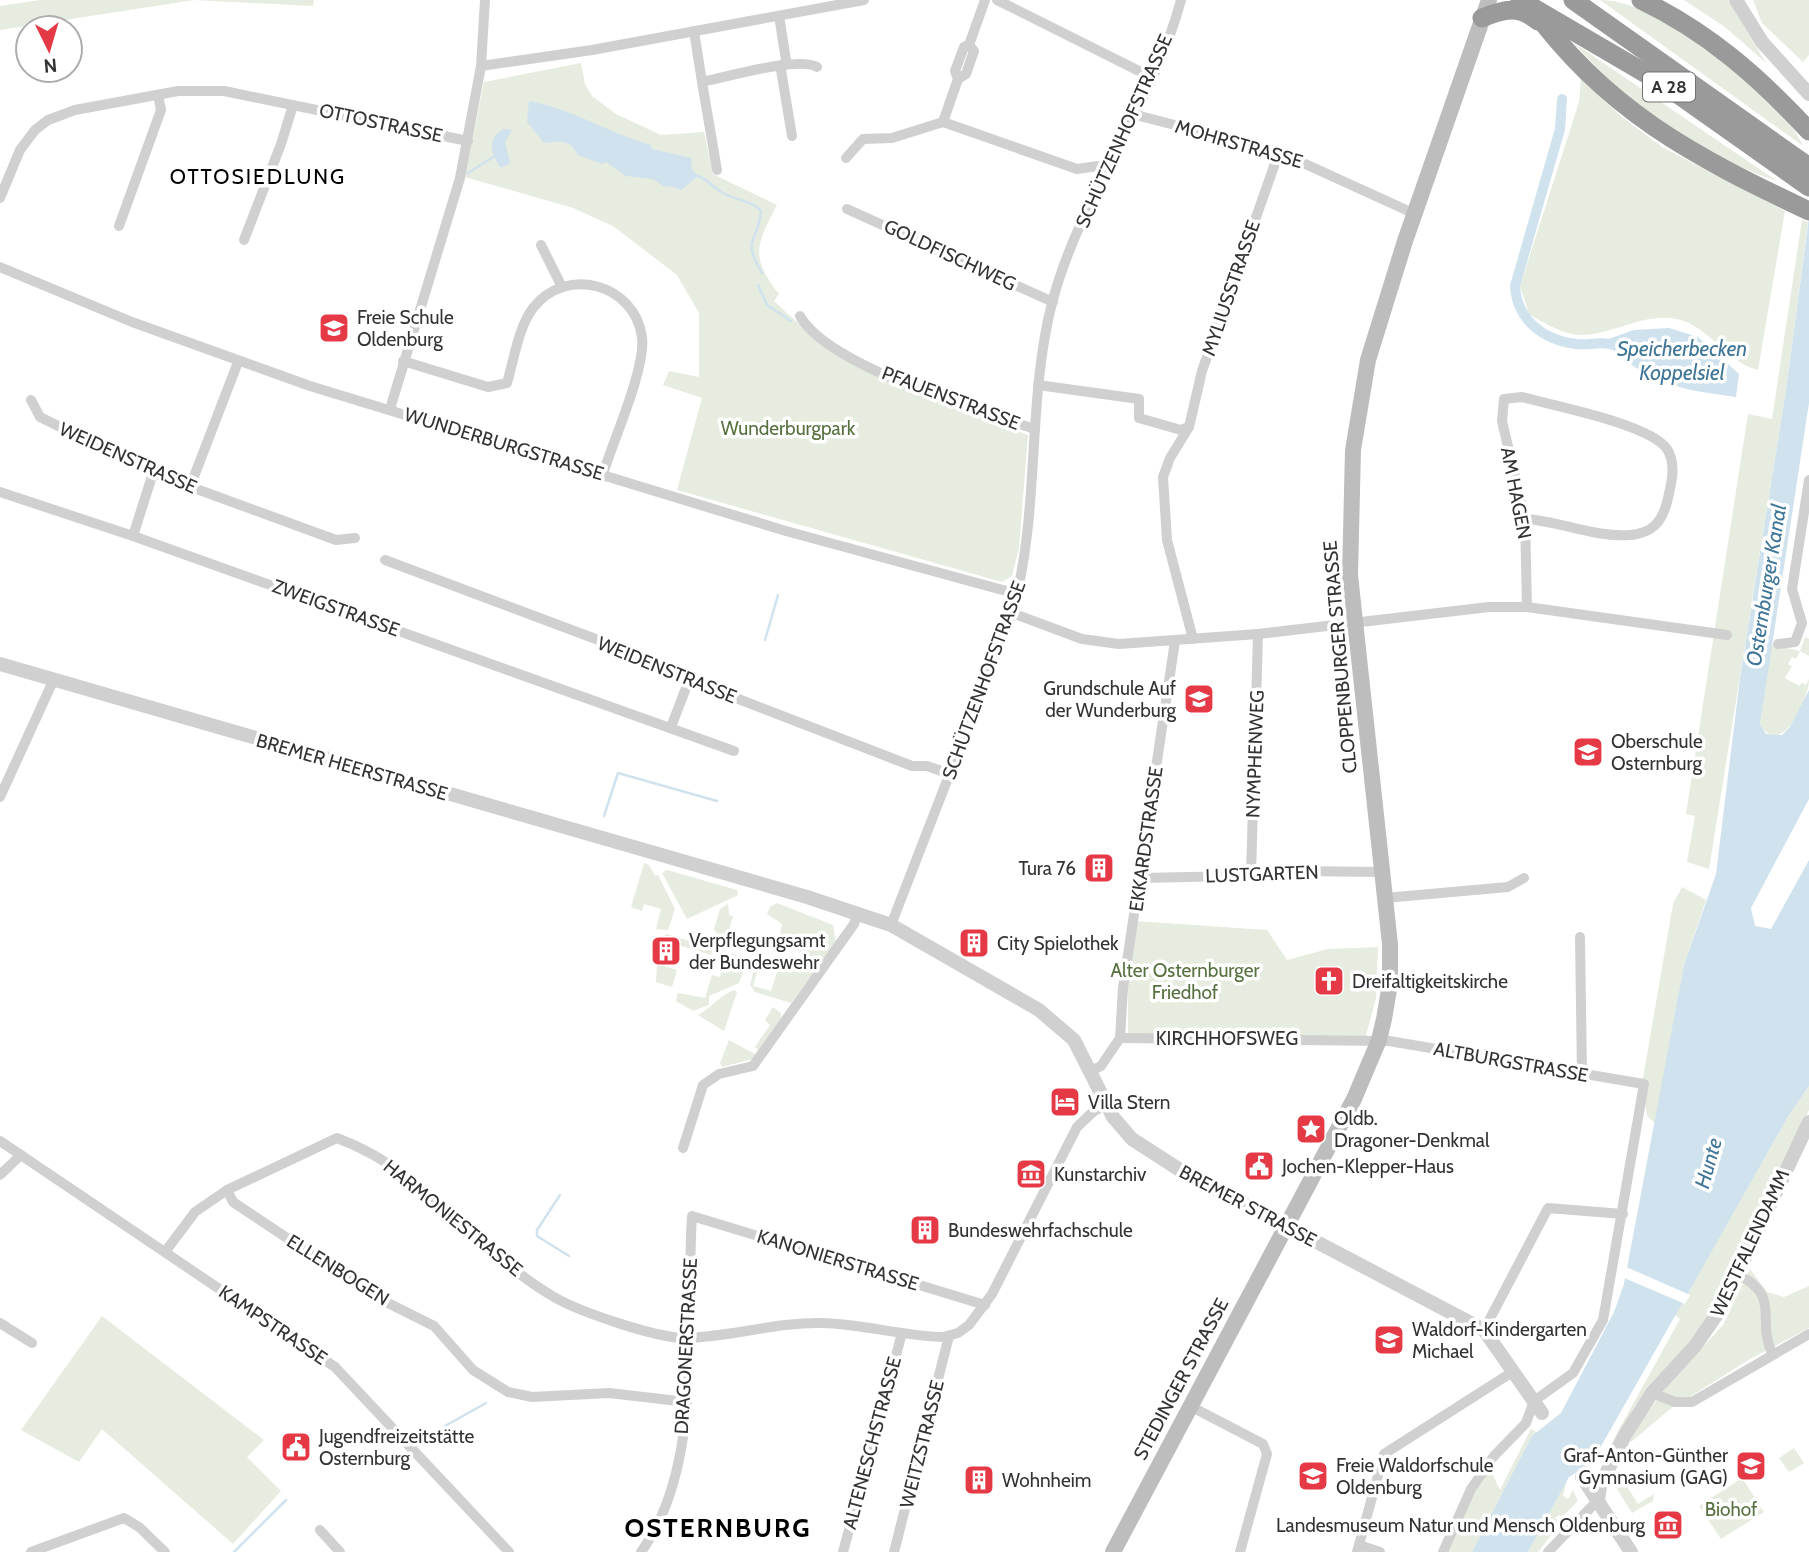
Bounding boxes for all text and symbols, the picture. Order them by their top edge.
north arrow [14,14,84,84]
street label: SCHÜTZENHOFSTRASSE [1071,31,1177,231]
text: N [43,53,58,77]
road number: A 28 [1643,72,1695,102]
street label: OTTOSTRASSE [317,99,445,147]
street label: MOHRSTRASSE [1172,115,1306,173]
district label: OTTOSIEDLUNG [170,164,346,189]
street label: GOLDFISCHWEG [880,214,1020,296]
street label: MYLIUSSTRASSE [1197,217,1265,359]
place label: Freie Schule Oldenburg [357,306,454,351]
school or university icon: Freie Schule Oldenburg [317,311,351,345]
water label: Speicherbecken Koppelsiel [1617,336,1747,385]
street label: PFAUENSTRASSE [879,361,1023,435]
street label: WUNDERBURGSTRASSE [401,403,607,485]
street label: WEIDENSTRASSE [56,417,200,499]
park label: Wunderburgpark [721,417,856,440]
street label: AM HAGEN [1496,445,1536,541]
water label: Osternburger Kanal [1741,502,1791,668]
street label: CLOPPENBURGER STRASSE [1318,540,1362,774]
street label: ZWEIGSTRASSE [269,574,403,642]
street label: SCHÜTZENHOFSTRASSE [937,578,1031,782]
street label: WEIDENSTRASSE [594,632,740,708]
place label: Grundschule Auf der Wunderburg [1043,677,1177,722]
school or university icon: Grundschule Auf der Wunderburg [1182,682,1216,716]
street label: NYMPHENWEG [1241,689,1269,819]
street label: BREMER HEERSTRASSE [254,729,450,805]
place label: Oberschule Osternburg [1611,730,1703,775]
school or university icon: Oberschule Osternburg [1571,735,1605,769]
street label: EKKARDSTRASSE [1124,765,1168,913]
building icon: Tura 76 [1082,851,1116,885]
place label: Tura 76 [1018,857,1076,880]
street label: LUSTGARTEN [1205,861,1319,887]
building icon: City Spielothek [957,926,991,960]
place label: Verpflegungsamt der Bundeswehr [689,929,826,974]
place label: City Spielothek [997,932,1119,955]
building icon: Verpflegungsamt der Bundeswehr [649,934,683,968]
park label: Alter Osternburger Friedhof [1111,959,1259,1004]
church icon: Dreifaltigkeitskirche [1312,964,1346,998]
place label: Dreifaltigkeitskirche [1352,970,1508,993]
street label: KIRCHHOFSWEG [1156,1027,1298,1050]
street label: ALTBURGSTRASSE [1432,1037,1590,1087]
hotel icon: Villa Stern [1048,1085,1082,1119]
place label: Villa Stern [1088,1091,1170,1114]
place label: Oldb. Dragoner-Denkmal [1334,1107,1490,1152]
place icon: Oldb. Dragoner-Denkmal [1294,1112,1328,1146]
water label: Hunte [1689,1135,1727,1191]
public building icon: Jochen-Klepper-Haus [1242,1149,1276,1183]
street label: HARMONIESTRASSE [379,1155,527,1281]
place label: Jochen-Klepper-Haus [1281,1155,1454,1178]
museum icon: Kunstarchiv [1014,1157,1048,1191]
street label: BREMER STRASSE [1175,1160,1321,1252]
place label: Kunstarchiv [1054,1163,1147,1186]
street label: WESTFALENDAMM [1706,1166,1794,1320]
building icon: Bundeswehrfachschule [908,1213,942,1247]
place label: Bundeswehrfachschule [948,1219,1133,1242]
street label: KANONIERSTRASSE [754,1224,922,1296]
street label: ELLENBOGEN [283,1229,393,1311]
street label: DRAGONERSTRASSE [670,1257,702,1435]
street label: KAMPSTRASSE [214,1280,332,1370]
street label: STEDINGER STRASSE [1129,1294,1233,1464]
place label: Waldorf-Kindergarten Michael [1412,1318,1587,1363]
school or university icon: Waldorf-Kindergarten Michael [1372,1323,1406,1357]
street label: ALTENESCHSTRASSE [838,1354,906,1532]
street label: WEITZSTRASSE [895,1378,949,1510]
place label: Jugendfreizeitstätte Osternburg [318,1425,475,1470]
public building icon: Jugendfreizeitstätte Osternburg [279,1430,313,1464]
place label: Graf-Anton-Günther Gymnasium (GAG) [1563,1444,1728,1489]
school or university icon: Graf-Anton-Günther Gymnasium (GAG) [1734,1449,1768,1483]
place label: Freie Waldorfschule Oldenburg [1336,1454,1494,1499]
school or university icon: Freie Waldorfschule Oldenburg [1296,1459,1330,1493]
building icon: Wohnheim [962,1463,996,1497]
place label: Wohnheim [1002,1469,1091,1492]
park label: Biohof [1705,1498,1758,1521]
museum icon: Landesmuseum Natur und Mensch Oldenburg [1651,1508,1685,1542]
district label: OSTERNBURG [624,1512,812,1544]
place label: Landesmuseum Natur und Mensch Oldenburg [1276,1514,1646,1537]

